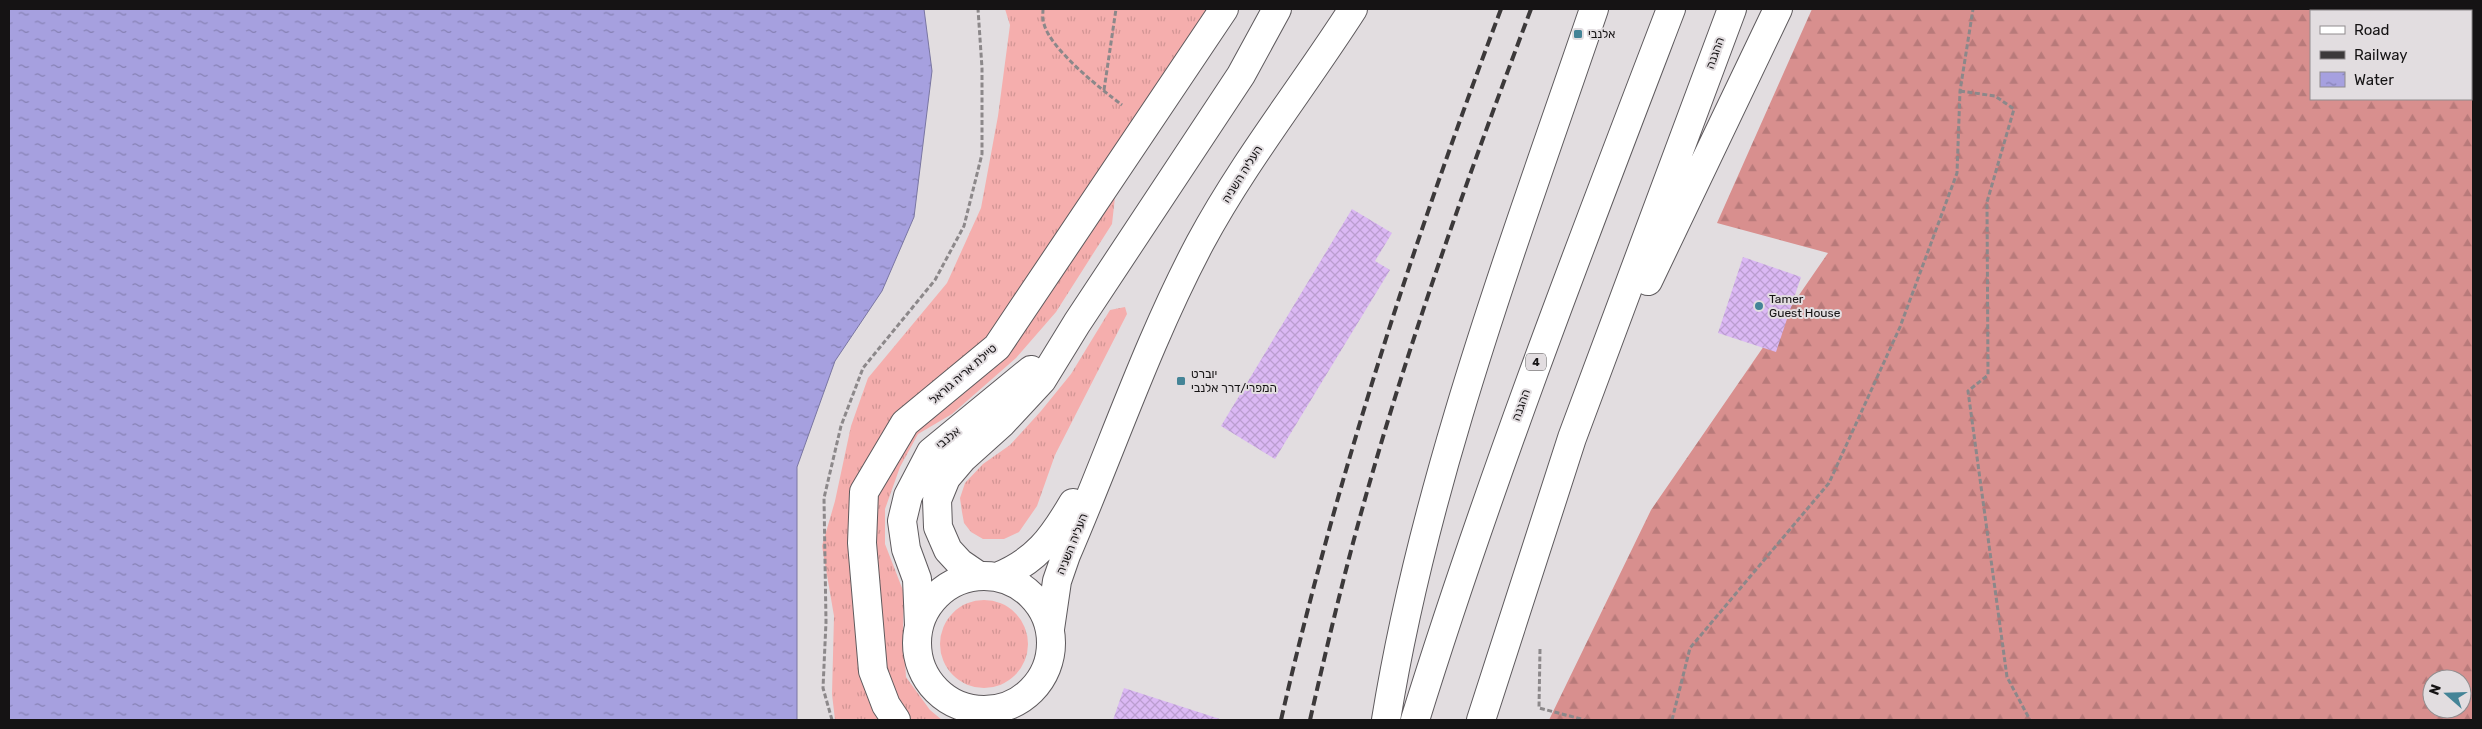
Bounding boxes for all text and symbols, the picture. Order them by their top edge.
legend [2310,10,2472,100]
text: Road [2354,21,2390,39]
place label: אלנבי [1588,27,1615,41]
marker: אלנבי [1572,28,1584,40]
street label: ההגנה [1703,35,1727,71]
text: Railway [2354,46,2408,64]
text: Water [2354,71,2394,89]
street label: העליה השניה [1219,143,1265,205]
place label: Tamer Guest House [1769,292,1841,320]
marker: Tamer Guest House [1753,300,1765,312]
street label: טיילת אריה גוראל [926,341,1000,407]
road number: 4 [1526,354,1546,371]
place label: יוברט המפרי/דרך אלנבי [1191,367,1277,395]
marker: יוברט המפרי/דרך אלנבי [1175,375,1187,387]
street label: ההגנה [1509,387,1533,423]
street label: אלנבי [933,424,963,452]
street label: העליה השניה [1053,511,1091,577]
north arrow [2422,669,2472,719]
text: N [2426,682,2445,697]

